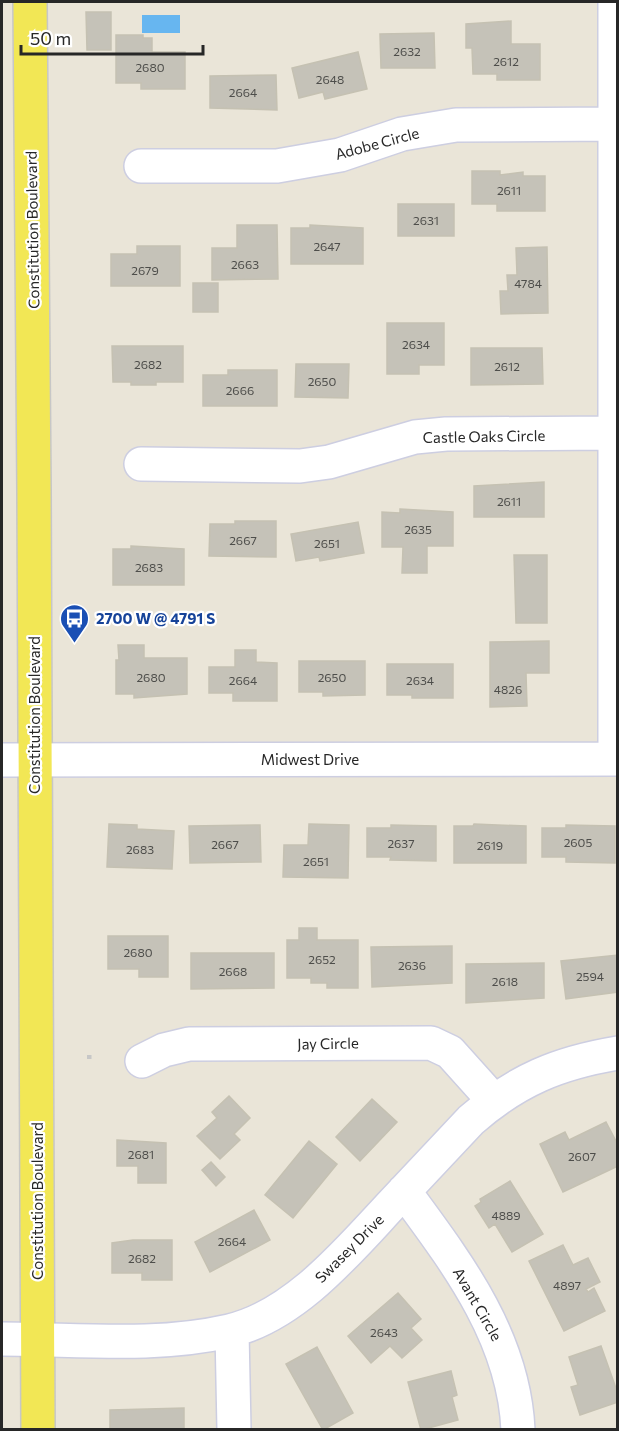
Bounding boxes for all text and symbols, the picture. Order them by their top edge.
scale bar [21,18,202,56]
text: 50 m [30,27,71,49]
house number: 2632 [393,44,421,58]
house number: 2612 [493,54,519,68]
house number: 2680 [135,60,165,74]
house number: 2648 [316,72,344,86]
house number: 2664 [229,85,257,99]
street label: Adobe Circle [333,123,421,163]
street label: Constitution Boulevard [22,151,42,309]
house number: 2611 [497,183,521,197]
house number: 2631 [413,213,439,227]
house number: 2647 [313,239,341,253]
house number: 2663 [231,257,259,271]
house number: 2679 [131,263,159,277]
house number: 4784 [514,276,542,290]
house number: 2634 [402,337,430,351]
house number: 2682 [134,357,162,371]
house number: 2612 [494,359,520,373]
house number: 2650 [308,374,336,388]
house number: 2666 [226,383,254,397]
street label: Castle Oaks Circle [423,426,546,446]
house number: 2611 [497,494,521,508]
house number: 2635 [404,522,432,536]
house number: 2667 [229,533,257,547]
house number: 2651 [314,536,340,550]
house number: 2683 [135,560,163,574]
bus stop icon: 2700 W @ 4791 S [59,602,91,644]
place label: 2700 W @ 4791 S [96,609,215,627]
street label: Constitution Boulevard [25,636,43,794]
house number: 2680 [136,670,166,684]
house number: 2650 [318,670,346,684]
house number: 2664 [229,673,257,687]
house number: 2634 [406,673,434,687]
house number: 4826 [494,682,522,696]
street label: Midwest Drive [261,750,359,768]
house number: 2605 [564,835,592,849]
house number: 2637 [387,836,415,850]
house number: 2667 [211,837,239,851]
house number: 2619 [477,838,503,852]
house number: 2683 [126,842,154,856]
house number: 2651 [303,854,329,868]
house number: 2680 [123,945,153,959]
house number: 2652 [308,952,336,966]
house number: 2636 [398,958,426,972]
house number: 2668 [219,964,247,978]
house number: 2594 [576,969,604,983]
house number: 2618 [492,974,518,988]
street label: Jay Circle [297,1033,359,1053]
street label: Constitution Boulevard [28,1122,46,1280]
house number: 2681 [128,1147,154,1161]
house number: 2607 [568,1149,596,1163]
house number: 4889 [491,1208,521,1222]
street label: Swasey Drive [311,1210,387,1286]
house number: 2664 [218,1234,246,1248]
house number: 2682 [128,1251,156,1265]
street label: Avant Circle [450,1264,506,1344]
house number: 4897 [553,1278,581,1292]
house number: 2643 [370,1325,398,1339]

